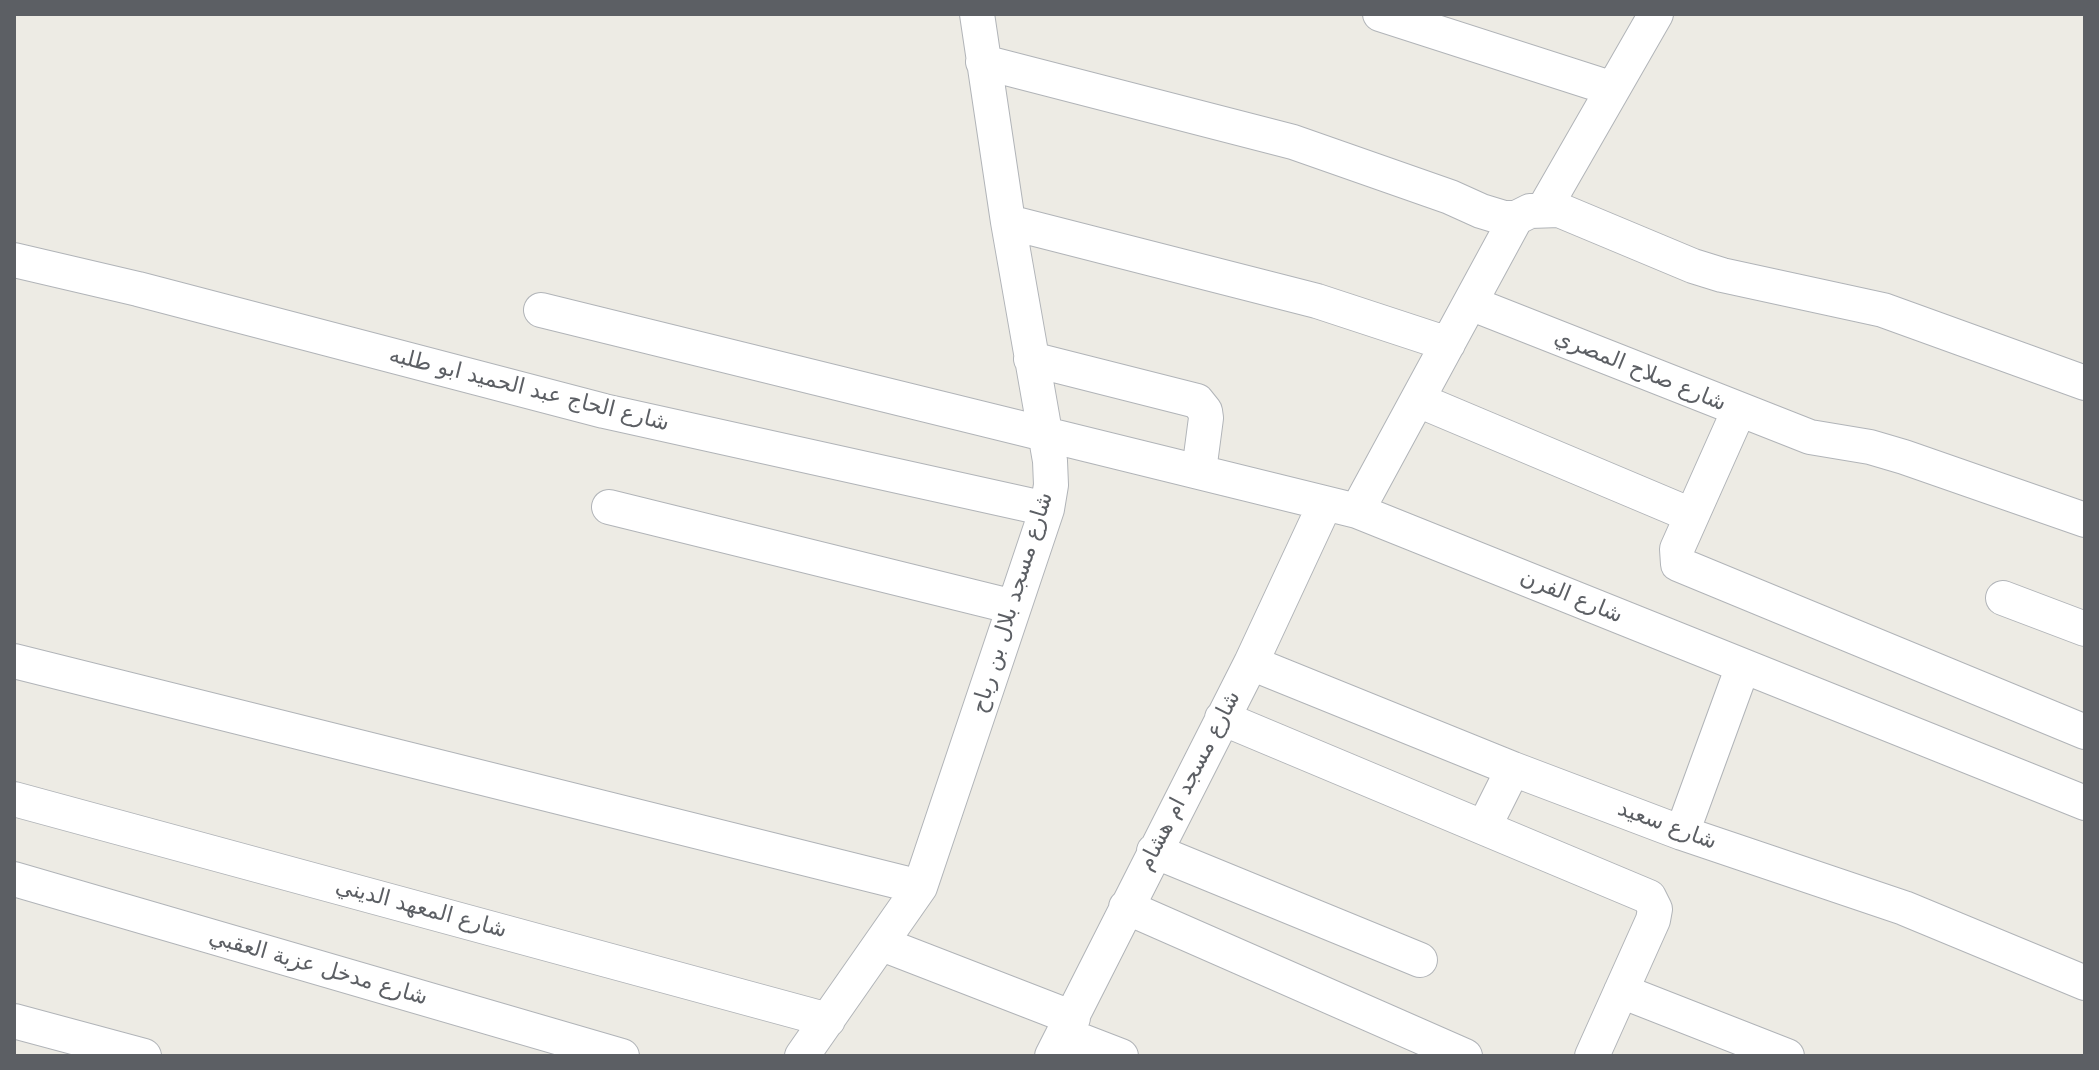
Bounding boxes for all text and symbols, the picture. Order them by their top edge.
street label: شارع صلاح المصري [1550,325,1730,417]
street label: شارع الحاج عبد الحميد ابو طلبه [386,342,672,438]
street label: شارع مسجد بلال بن رباح [967,489,1059,717]
street label: شارع الفرن [1516,565,1626,629]
street label: شارع مسجد ام هشام [1133,687,1247,875]
street label: شارع سعيد [1614,796,1720,856]
street label: شارع المعهد الديني [332,873,510,945]
street label: شارع مدخل عزبة العقبي [206,924,430,1012]

